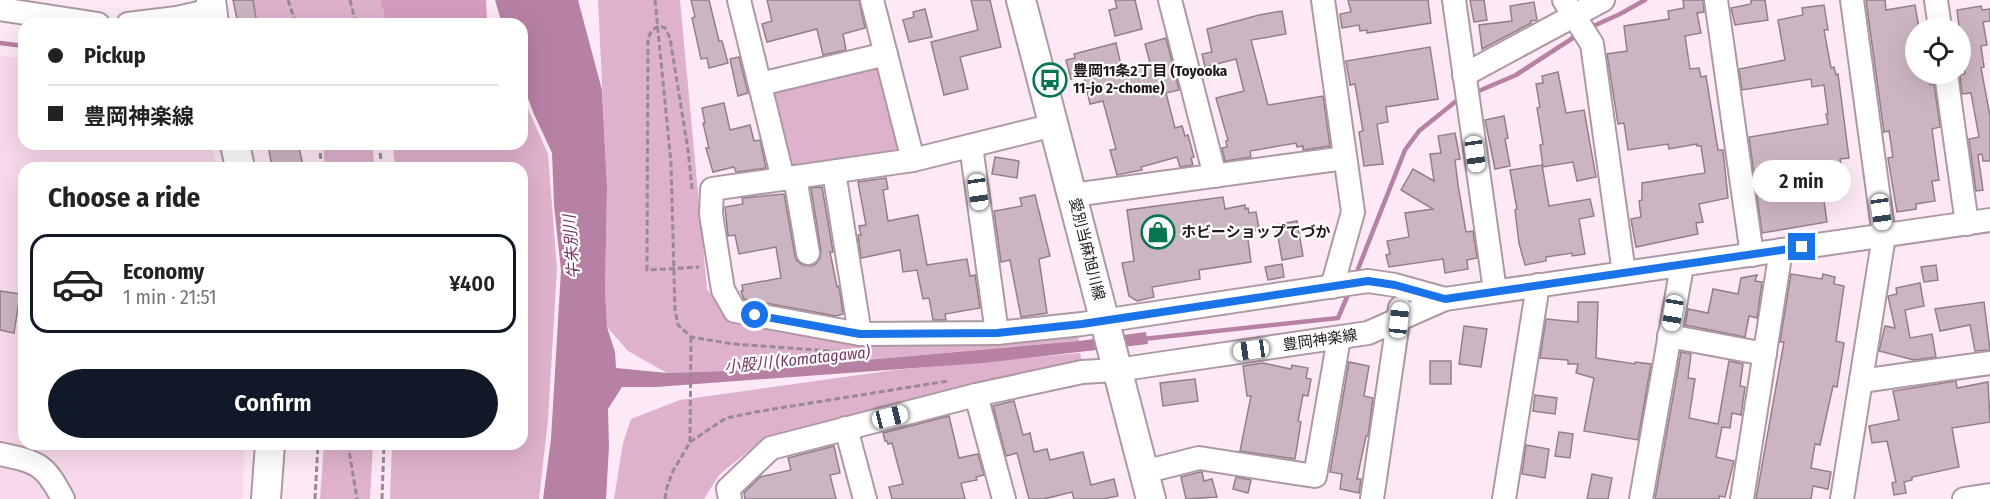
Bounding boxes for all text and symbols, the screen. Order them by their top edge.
map controls [1905,18,1971,84]
button: locate [1905,18,1971,84]
text: Pickup [84,42,146,69]
bus stop icon: 豊岡11条2丁目 (Toyooka 11-jo 2-chome) [1032,62,1068,98]
place label: 豊岡11条2丁目 (Toyooka 11-jo 2-chome) [1073,62,1228,97]
text: 豊岡神楽線 [84,103,194,130]
car [1464,135,1486,173]
callout: 2 min [1752,160,1852,202]
text: 2 min [1779,169,1824,193]
car [967,173,989,211]
text: Choose a ride [48,182,200,214]
car [1870,193,1892,231]
street label: 愛別当麻旭川線 [1066,196,1108,302]
water label: 牛朱別川 [560,212,583,280]
shop icon: ホビーショップてづか [1140,214,1176,250]
place label: ホビーショップてづか [1181,223,1330,241]
route end [1788,233,1815,260]
icon: car [51,257,105,311]
text: Economy [123,258,204,285]
text: ¥400 [449,270,495,297]
text: 1 min · 21:51 [123,285,217,309]
car [1661,294,1685,332]
route start [741,301,768,328]
car [1388,301,1410,339]
street label: 豊岡神楽線 [1282,326,1358,354]
car [1232,339,1270,361]
water label: 小股川 (Komatagawa) [723,342,871,377]
button: Confirm [48,369,498,438]
car [870,404,910,430]

